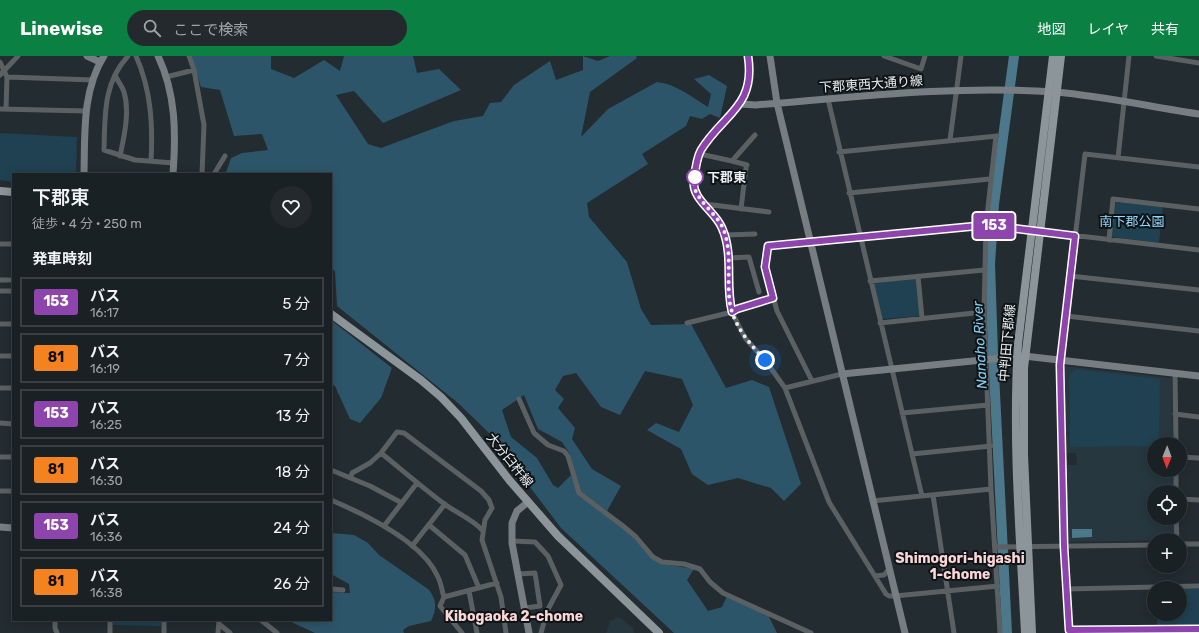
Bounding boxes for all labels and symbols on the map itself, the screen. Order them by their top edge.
street label: 下郡東西大通り線 [819,73,923,95]
marker: 下郡東 [686,168,704,186]
place label: 下郡東 [707,170,746,185]
line badge: 153 [971,213,1017,239]
park label: 南下郡公園 [1099,214,1165,229]
water label: Nanaho River [969,300,991,389]
street label: 中判田下郡線 [996,303,1018,383]
your location [755,350,775,370]
street label: 大分臼杵線 [484,430,536,490]
north arrow [1147,437,1187,477]
district label: Shimogori-higashi 1-chome [895,550,1025,583]
district label: Kibogaoka 2-chome [445,608,583,625]

